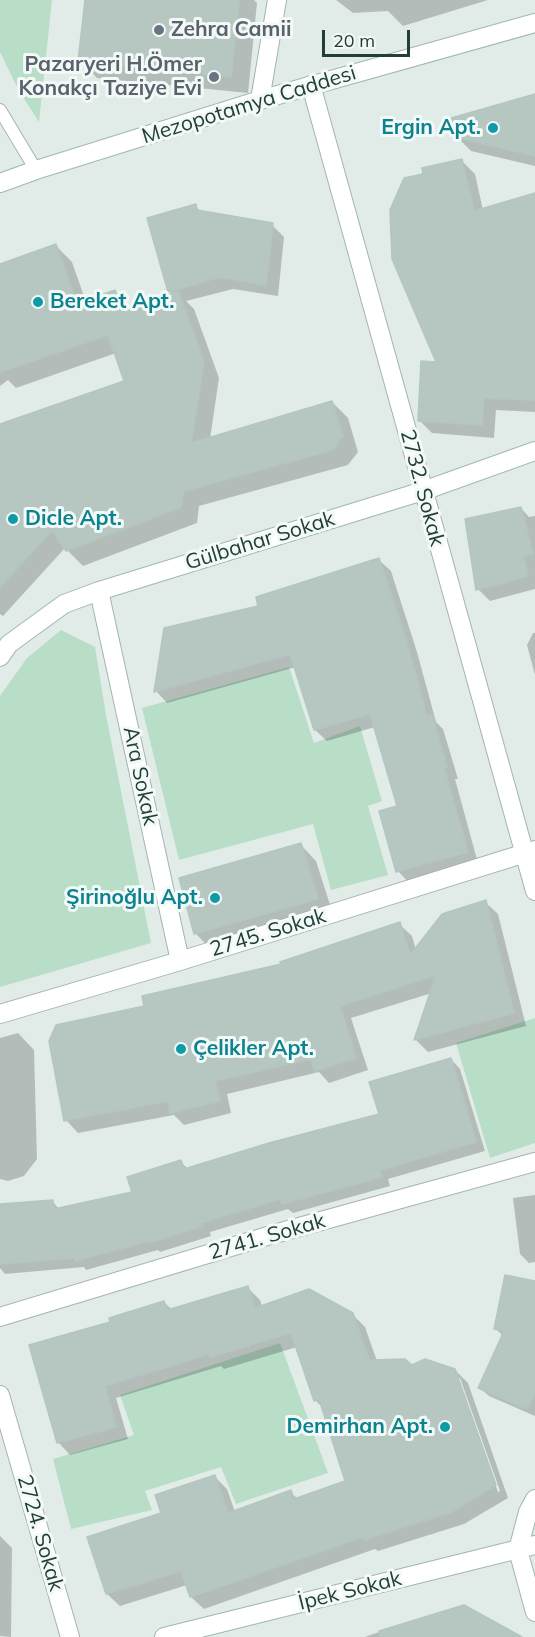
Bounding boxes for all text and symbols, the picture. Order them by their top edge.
place label: Zehra Camii [171,17,291,43]
scale bar [325,18,414,56]
marker: Zehra Camii [152,23,166,37]
text: 20 m [333,29,375,52]
place label: Pazaryeri H.Ömer Konakçı Taziye Evi [18,52,202,102]
street label: Mezopotamya Caddesi [139,60,359,150]
marker: Pazaryeri H.Ömer Konakçı Taziye Evi [207,70,221,84]
place label: Ergin Apt. [381,115,481,141]
marker: Ergin Apt. [486,121,500,135]
place label: Bereket Apt. [50,289,174,315]
marker: Bereket Apt. [31,295,45,309]
street label: 2732. Sokak [394,427,450,549]
place label: Dicle Apt. [25,506,122,532]
street label: Gülbahar Sokak [182,506,338,576]
marker: Dicle Apt. [6,512,20,526]
street label: Ara Sokak [117,724,163,828]
place label: Şirinoğlu Apt. [66,885,203,911]
marker: Şirinoğlu Apt. [208,891,222,905]
street label: 2745. Sokak [207,903,329,963]
place label: Çelikler Apt. [193,1036,314,1062]
marker: Çelikler Apt. [174,1042,188,1056]
street label: 2741. Sokak [206,1208,328,1266]
place label: Demirhan Apt. [287,1414,433,1440]
marker: Demirhan Apt. [438,1420,452,1434]
street label: 2724. Sokak [11,1472,69,1594]
street label: İpek Sokak [296,1566,404,1616]

